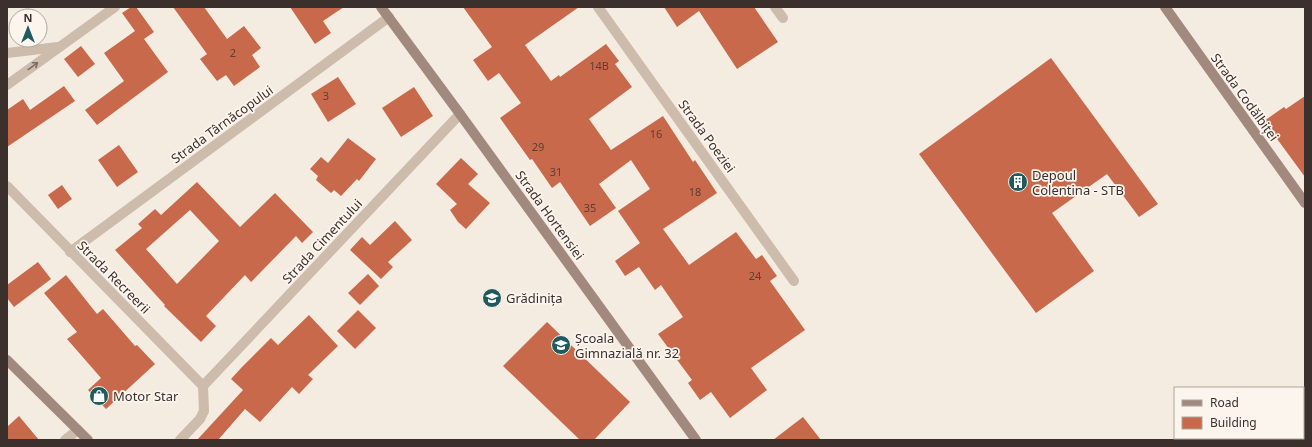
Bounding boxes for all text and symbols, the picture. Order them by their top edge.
north arrow [8,8,48,48]
text: N [24,10,32,25]
house number: 2 [230,45,236,60]
street label: Strada Codălbiței [1207,49,1283,145]
house number: 14B [589,58,609,73]
one-way arrow [28,62,39,70]
street label: Strada Târnăcopului [167,81,277,167]
house number: 3 [323,88,329,103]
street label: Strada Poeziei [674,96,740,176]
house number: 16 [650,126,662,141]
house number: 29 [532,139,544,154]
house number: 31 [550,164,562,179]
place label: Depoul Colentina - STB [1032,166,1124,199]
street label: Strada Hortensiei [512,167,588,263]
building icon: Depoul Colentina - STB [1007,171,1029,193]
house number: 18 [689,184,701,199]
street label: Strada Cimentului [278,195,366,287]
house number: 35 [584,200,596,215]
street label: Strada Recreerii [74,237,154,317]
house number: 24 [749,268,762,283]
school or university icon: Grădinița [481,287,503,309]
place label: Grădinița [506,289,563,307]
place label: Școala Gimnazială nr. 32 [575,329,679,362]
school or university icon: Școala Gimnazială nr. 32 [550,334,572,356]
shop icon: Motor Star [88,385,110,407]
place label: Motor Star [113,387,179,405]
legend [1174,387,1304,439]
text: Road [1210,394,1239,411]
text: Building [1210,414,1257,431]

